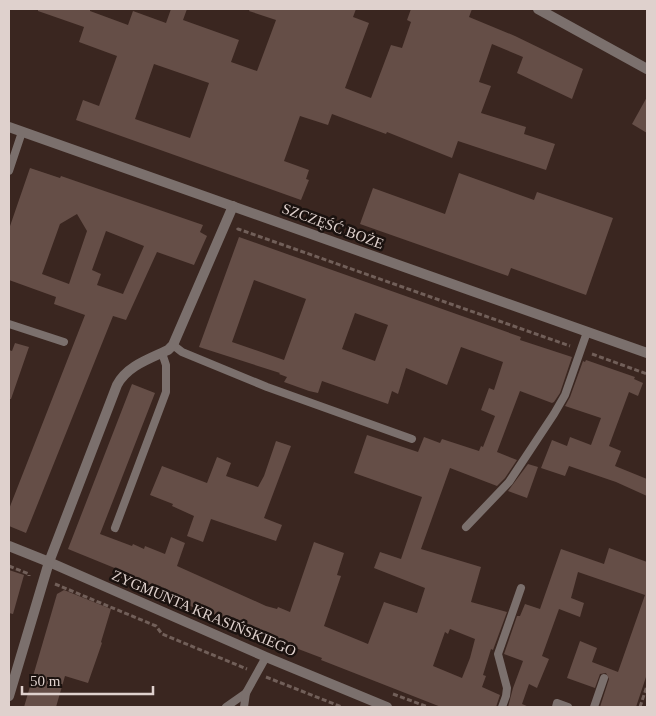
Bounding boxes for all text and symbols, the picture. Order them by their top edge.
street label: SZCZĘŚĆ BOŻE [280,200,386,252]
street label: ZYGMUNTA KRASIŃSKIEGO [110,567,299,659]
scale bar [22,664,154,696]
text: 50 m [30,673,61,689]

